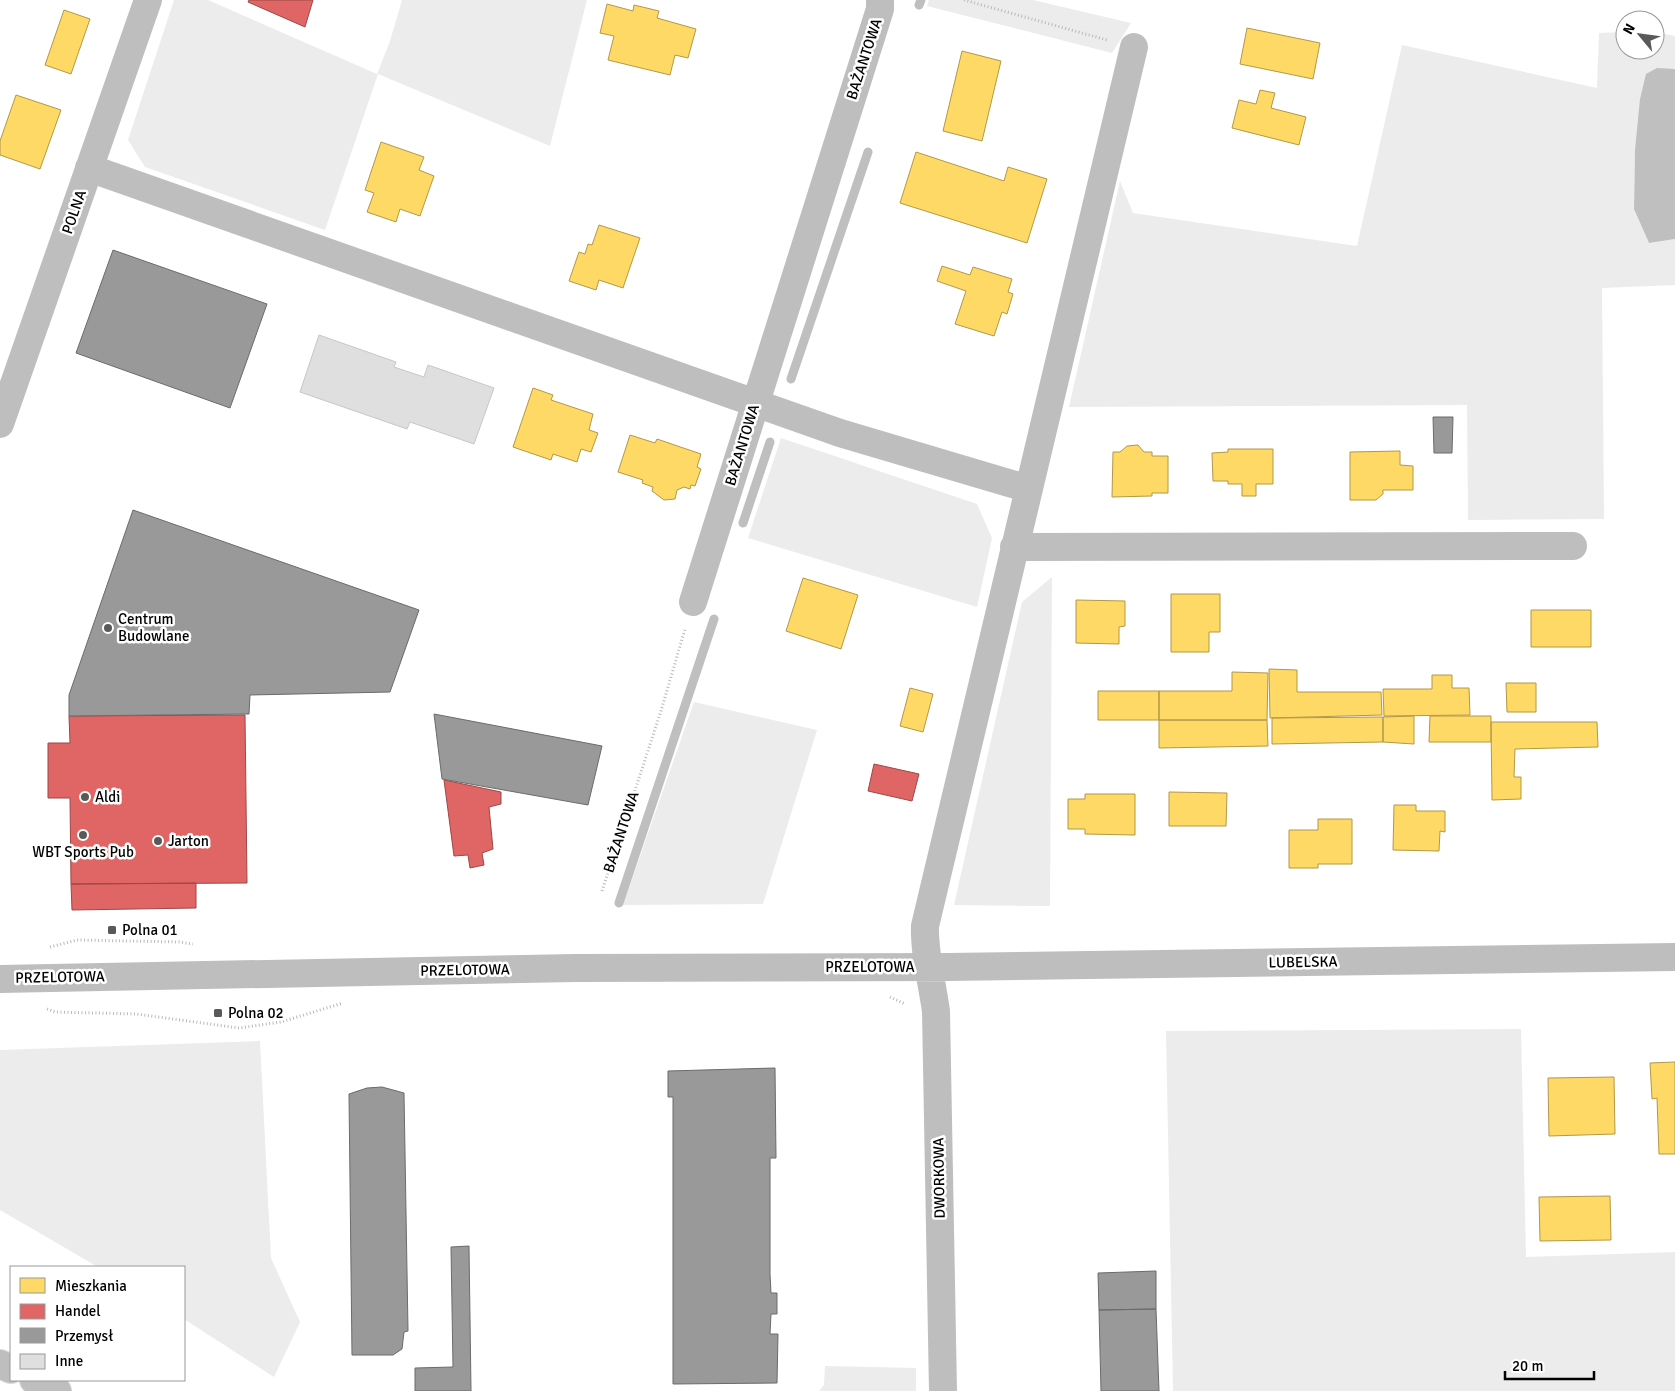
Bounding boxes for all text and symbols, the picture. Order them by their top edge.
north arrow [1615,10,1665,60]
street label: BAŻANTOWA [842,16,886,102]
text: N [1619,21,1639,37]
street label: POLNA [58,188,90,236]
street label: BAŻANTOWA [721,402,763,488]
place label: Centrum Budowlane [118,610,189,645]
marker: Centrum Budowlane [102,622,114,634]
place label: Aldi [95,788,120,806]
street label: BAŻANTOWA [599,789,643,875]
marker: Aldi [79,791,91,803]
marker: WBT Sports Pub [77,829,89,841]
place label: Jarton [168,832,209,850]
marker: Jarton [152,835,164,847]
place label: WBT Sports Pub [32,843,134,861]
place label: Polna 01 [122,921,178,939]
marker: Polna 01 [106,924,118,936]
street label: LUBELSKA [1268,952,1338,972]
street label: PRZELOTOWA [825,958,915,976]
street label: PRZELOTOWA [420,960,510,980]
street label: PRZELOTOWA [15,967,105,987]
place label: Polna 02 [228,1004,284,1022]
marker: Polna 02 [212,1007,224,1019]
street label: DWORKOWA [929,1137,949,1219]
legend [10,1266,185,1381]
text: Mieszkania [55,1277,127,1295]
text: Handel [55,1302,101,1320]
text: Przemysł [55,1327,113,1345]
scale bar [1505,1348,1594,1380]
text: Inne [55,1352,83,1370]
text: 20 m [1512,1357,1543,1375]

